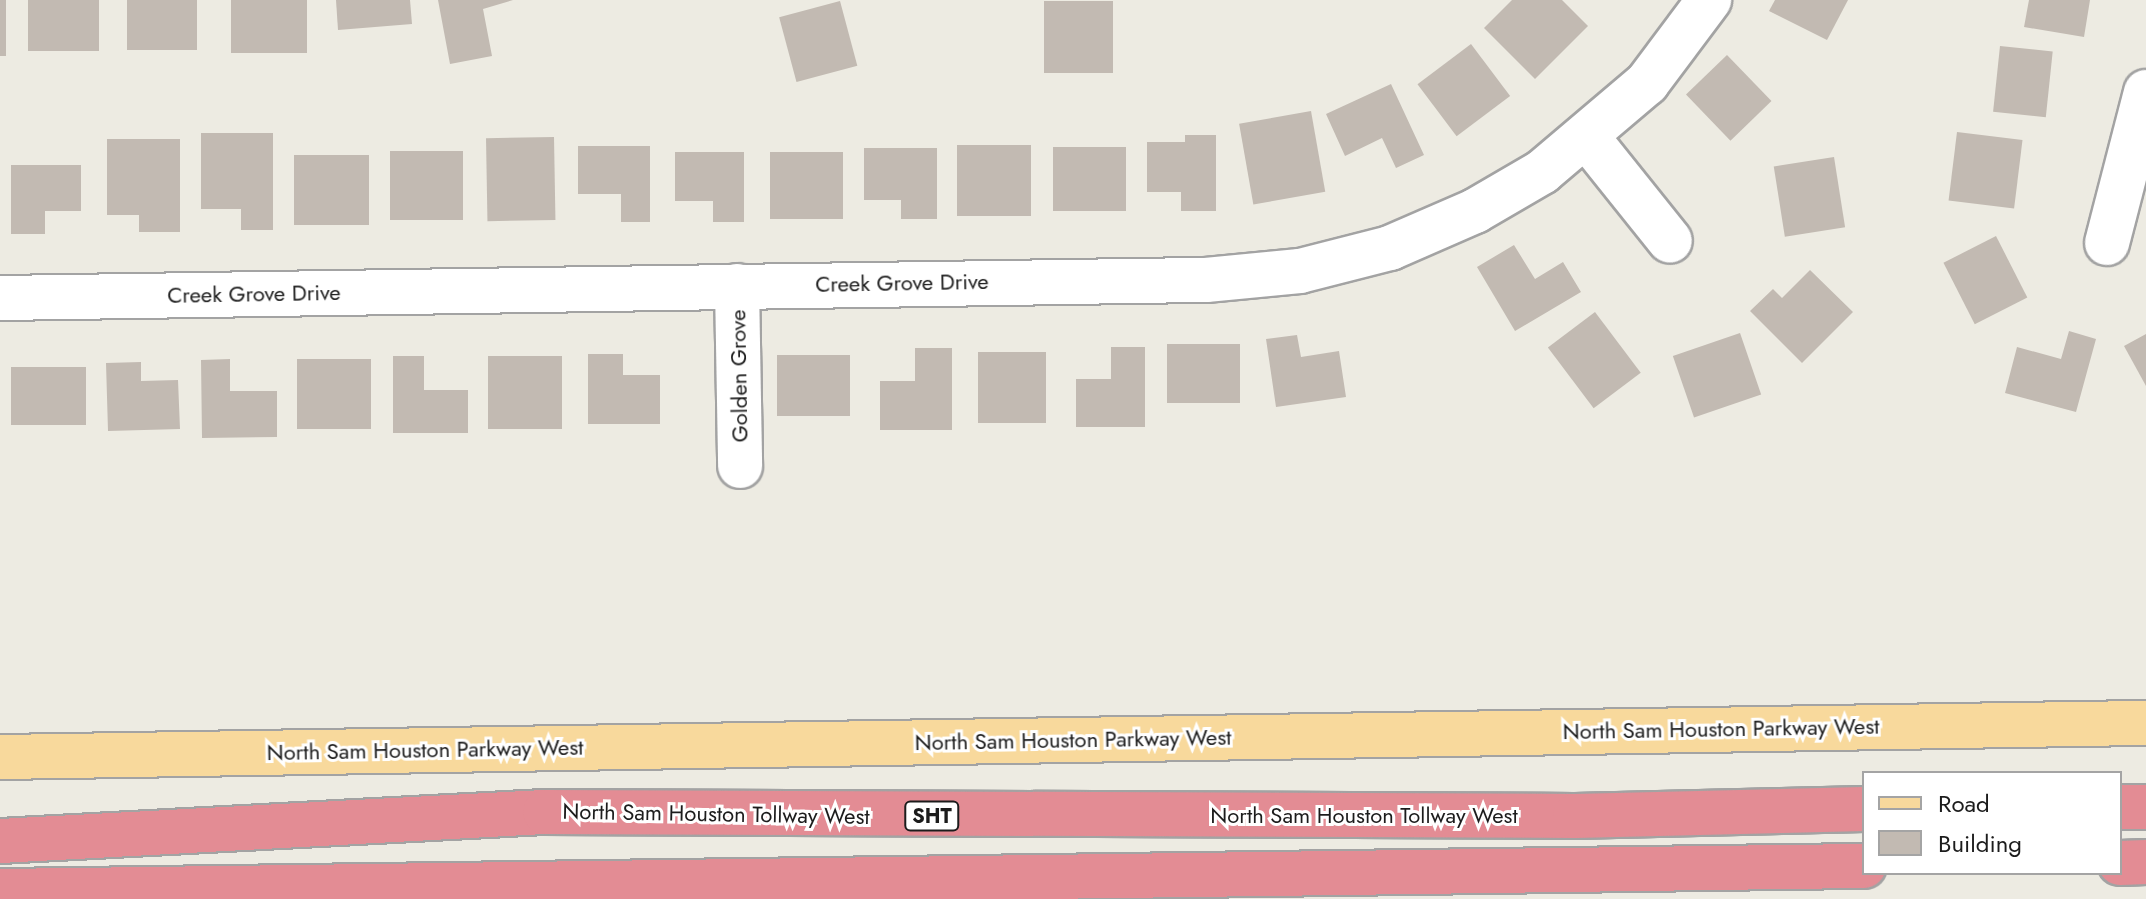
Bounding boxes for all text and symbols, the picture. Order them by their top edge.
street label: Creek Grove Drive [815,268,989,298]
street label: Creek Grove Drive [167,279,341,309]
street label: Golden Grove [725,309,753,443]
street label: North Sam Houston Parkway West [1562,713,1880,745]
street label: North Sam Houston Parkway West [914,724,1232,756]
street label: North Sam Houston Parkway West [266,734,584,766]
legend [1862,771,2122,875]
text: Road [1938,786,1990,821]
street label: North Sam Houston Tollway West [562,798,870,830]
road number: SHT [904,800,960,832]
street label: North Sam Houston Tollway West [1210,803,1518,829]
text: Building [1938,826,2022,861]

